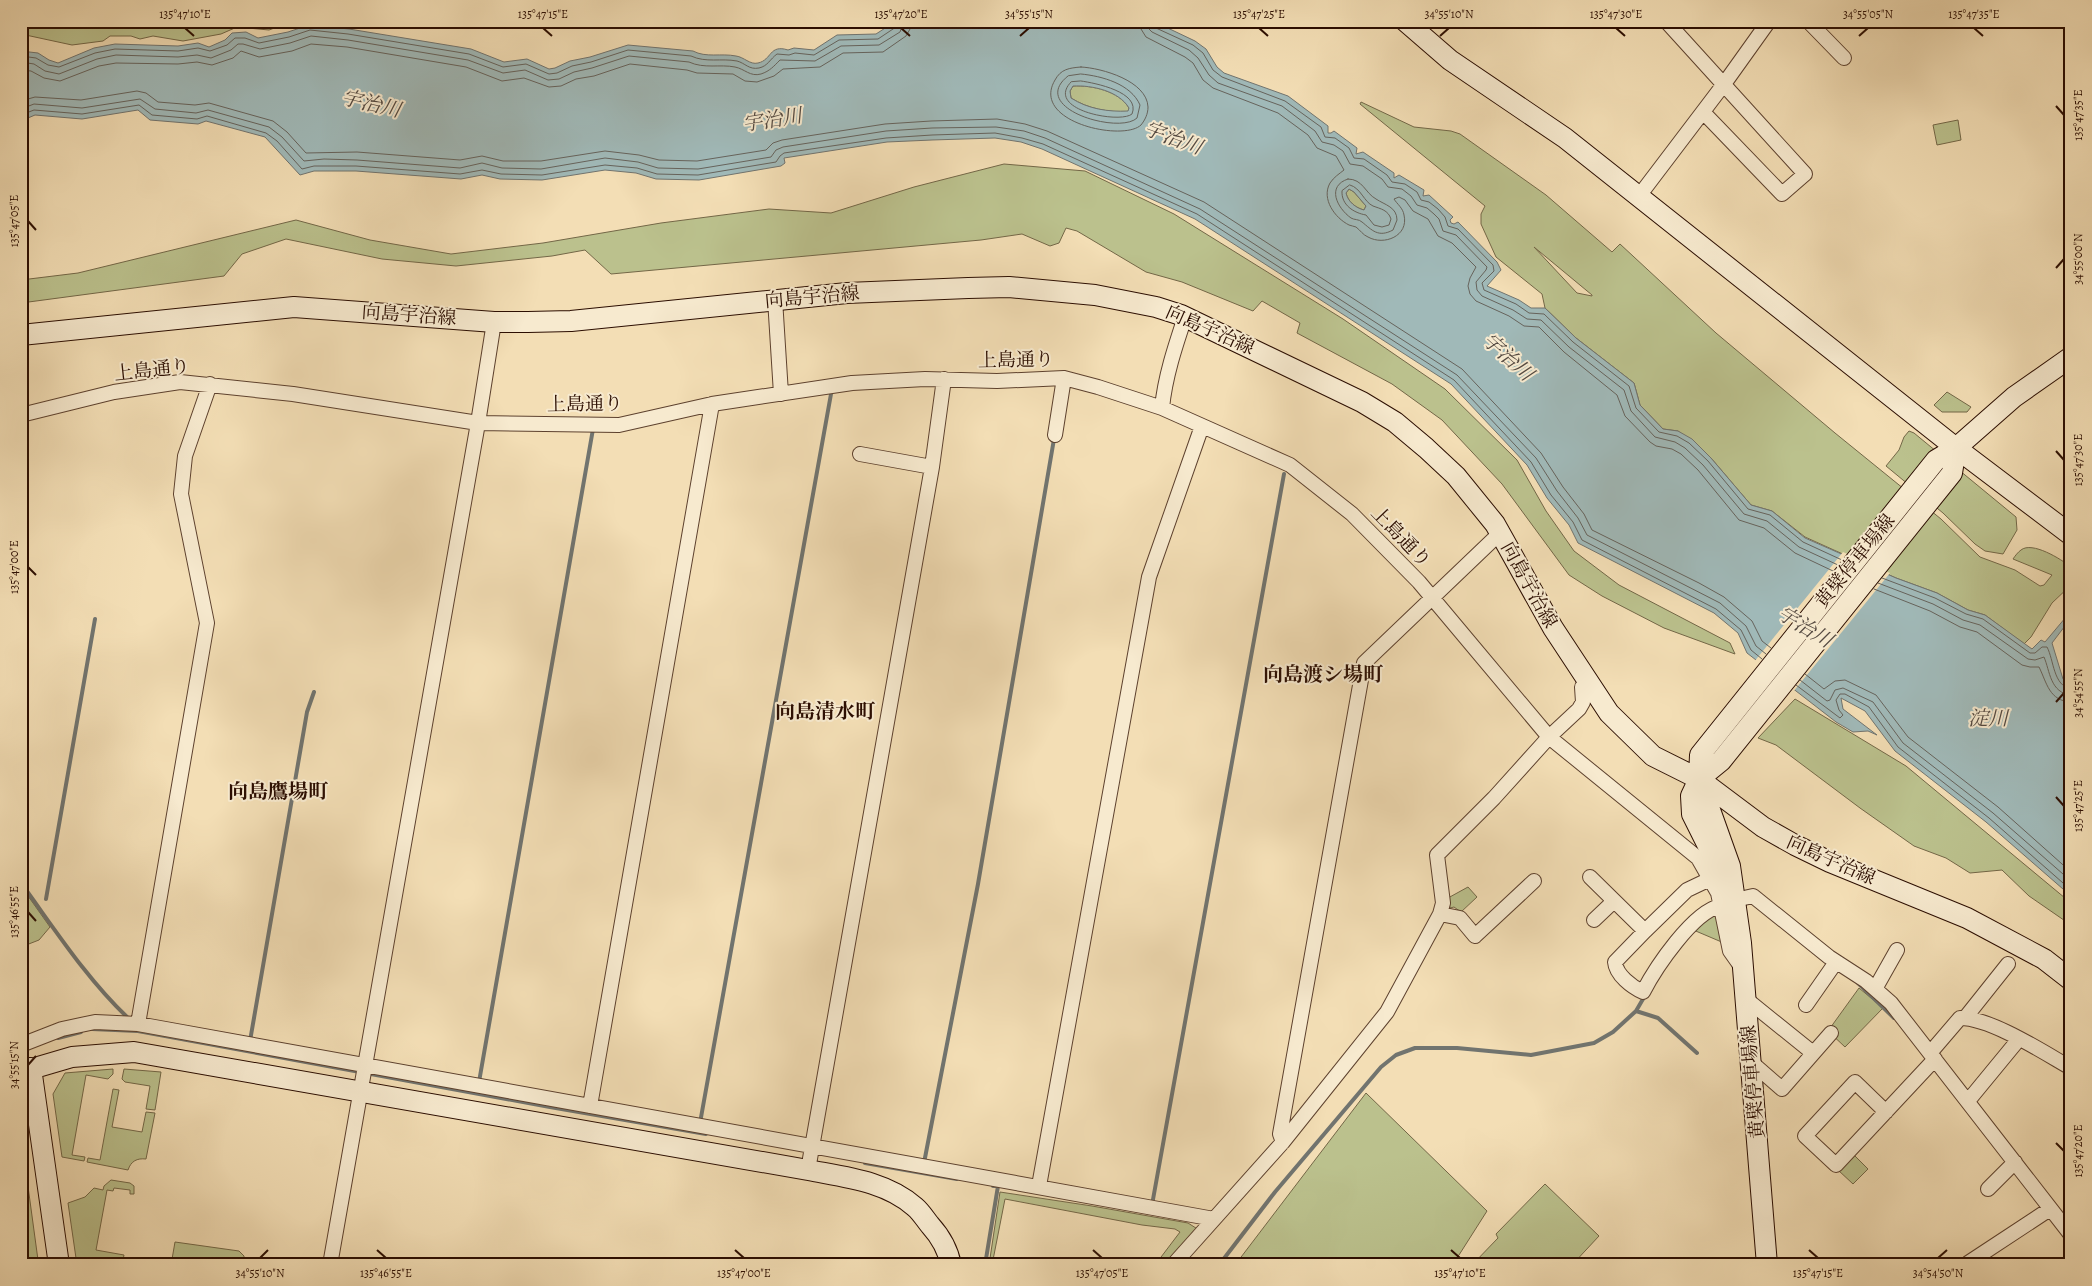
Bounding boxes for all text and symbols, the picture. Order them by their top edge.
text: 135°47'10"E [159,6,211,22]
text: 135°47'15"E [518,6,568,22]
text: 135°47'20"E [874,6,928,22]
text: 34°55'15"N [1005,6,1053,22]
text: 135°47'25"E [1233,6,1285,22]
text: 34°55'10"N [1424,6,1474,22]
text: 135°47'30"E [1590,6,1642,22]
text: 34°55'05"N [1843,6,1893,22]
text: 135°47'35"E [1948,6,2000,22]
water label: 宇治川 [339,84,405,124]
text: 135°47'35"E [2070,89,2086,141]
water label: 宇治川 [740,102,806,138]
water label: 宇治川 [1140,115,1208,162]
text: 135°47'05"E [6,195,22,247]
text: 34°55'00"N [2070,233,2086,285]
street label: 向島宇治線 [764,280,860,314]
street label: 向島宇治線 [361,299,457,331]
street label: 向島宇治線 [1161,299,1259,361]
water label: 宇治川 [1477,327,1541,388]
street label: 上島通り [978,346,1054,374]
street label: 上島通り [113,353,191,387]
street label: 上島通り [547,390,623,418]
text: 135°47'30"E [2070,434,2086,486]
street label: 上島通り [1365,501,1437,573]
street label: 黄檗停車場線 [1809,509,1901,613]
street label: 向島宇治線 [1495,537,1563,633]
text: 135°47'00"E [6,540,22,594]
water label: 宇治川 [1772,600,1839,655]
district label: 向島渡シ場町 [1263,661,1384,688]
text: 34°54'55"N [2070,668,2086,718]
district label: 向島清水町 [775,698,876,725]
water label: 淀川 [1968,705,2010,732]
district label: 向島鷹場町 [228,778,329,805]
text: 135°47'25"E [2070,780,2086,832]
street label: 向島宇治線 [1782,829,1880,891]
text: 135°46'55"E [6,886,22,938]
street label: 黄檗停車場線 [1735,1024,1771,1140]
text: 34°55'15"N [6,1041,22,1089]
text: 135°47'20"E [2070,1124,2086,1178]
text: 34°55'10"N [235,1265,285,1281]
text: 135°46'55"E [360,1265,412,1281]
text: 135°47'00"E [717,1265,771,1281]
text: 135°47'05"E [1076,1265,1128,1281]
text: 135°47'10"E [1434,1265,1486,1281]
text: 135°47'15"E [1793,1265,1843,1281]
text: 34°54'50"N [1913,1265,1964,1281]

